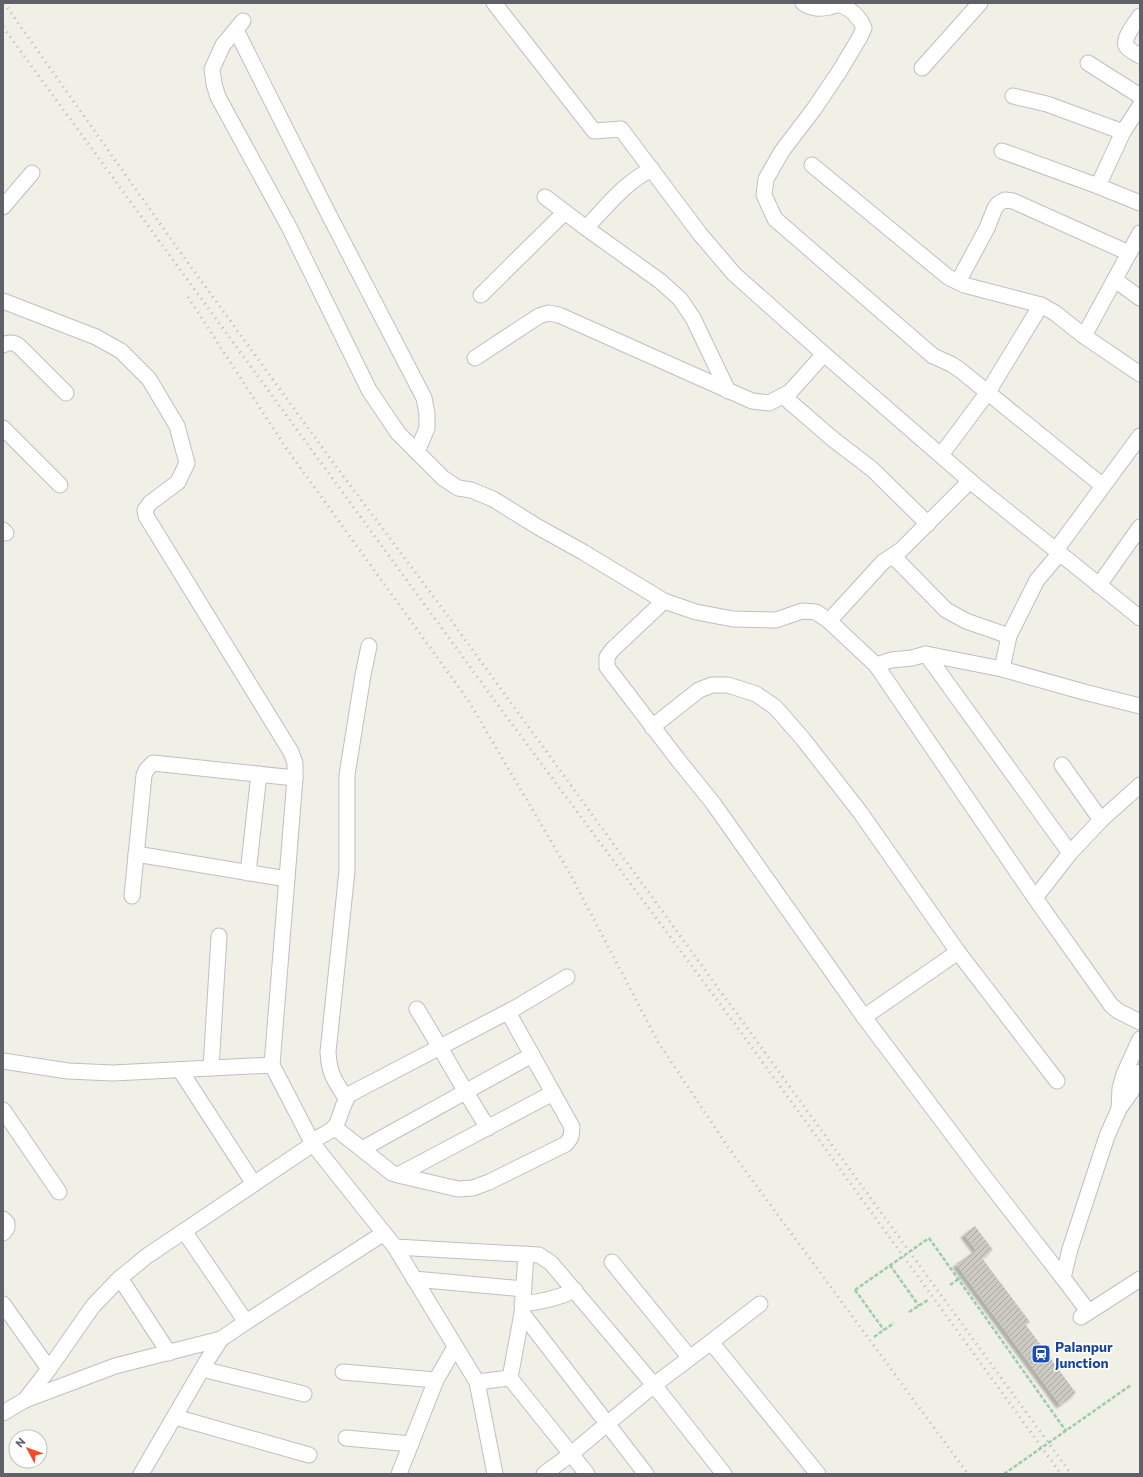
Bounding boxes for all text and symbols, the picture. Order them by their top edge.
place label: Palanpur Junction [1055,1338,1113,1371]
station icon: Palanpur Junction [1030,1343,1052,1365]
north arrow [8,1429,48,1469]
text: N [12,1435,28,1449]

